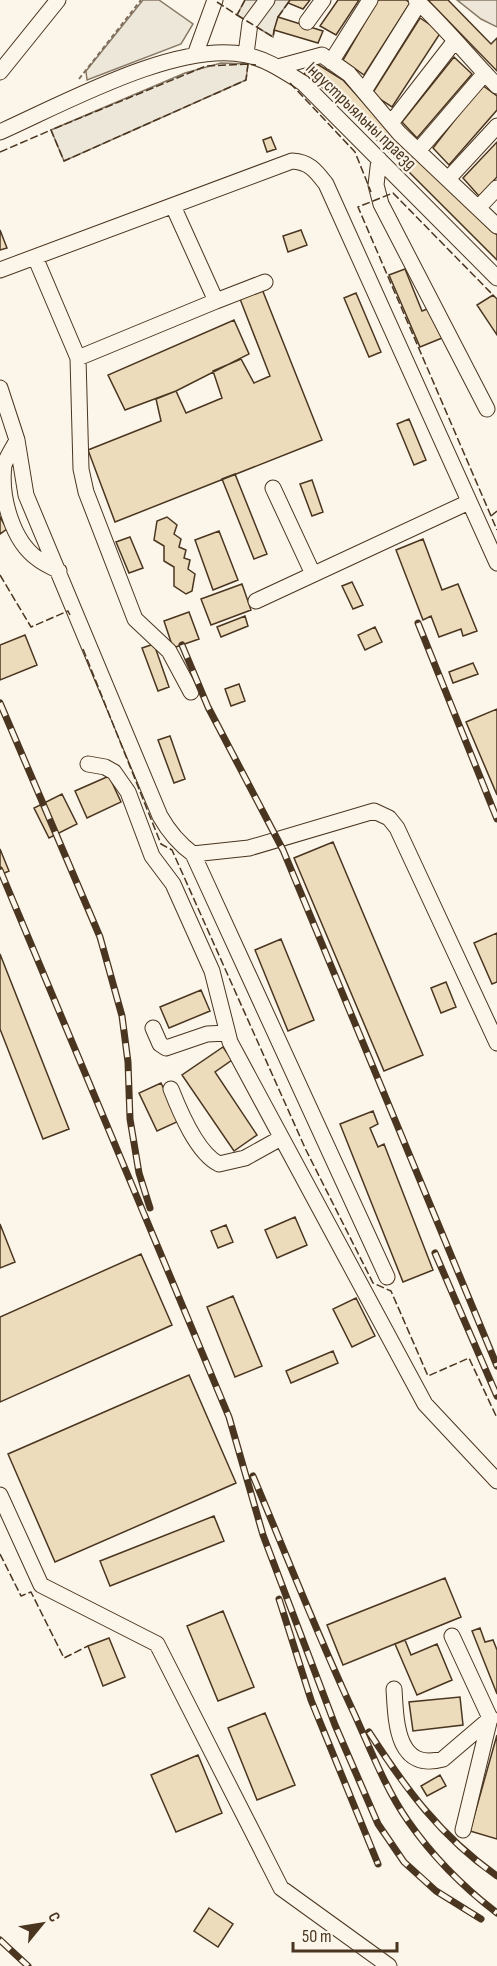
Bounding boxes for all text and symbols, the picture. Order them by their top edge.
street label: Індустрыяльны праезд [301,58,421,174]
north arrow [12,1894,72,1954]
text: С [43,1909,64,1926]
scale bar [293,1915,396,1953]
text: 50 m [302,1926,332,1947]

